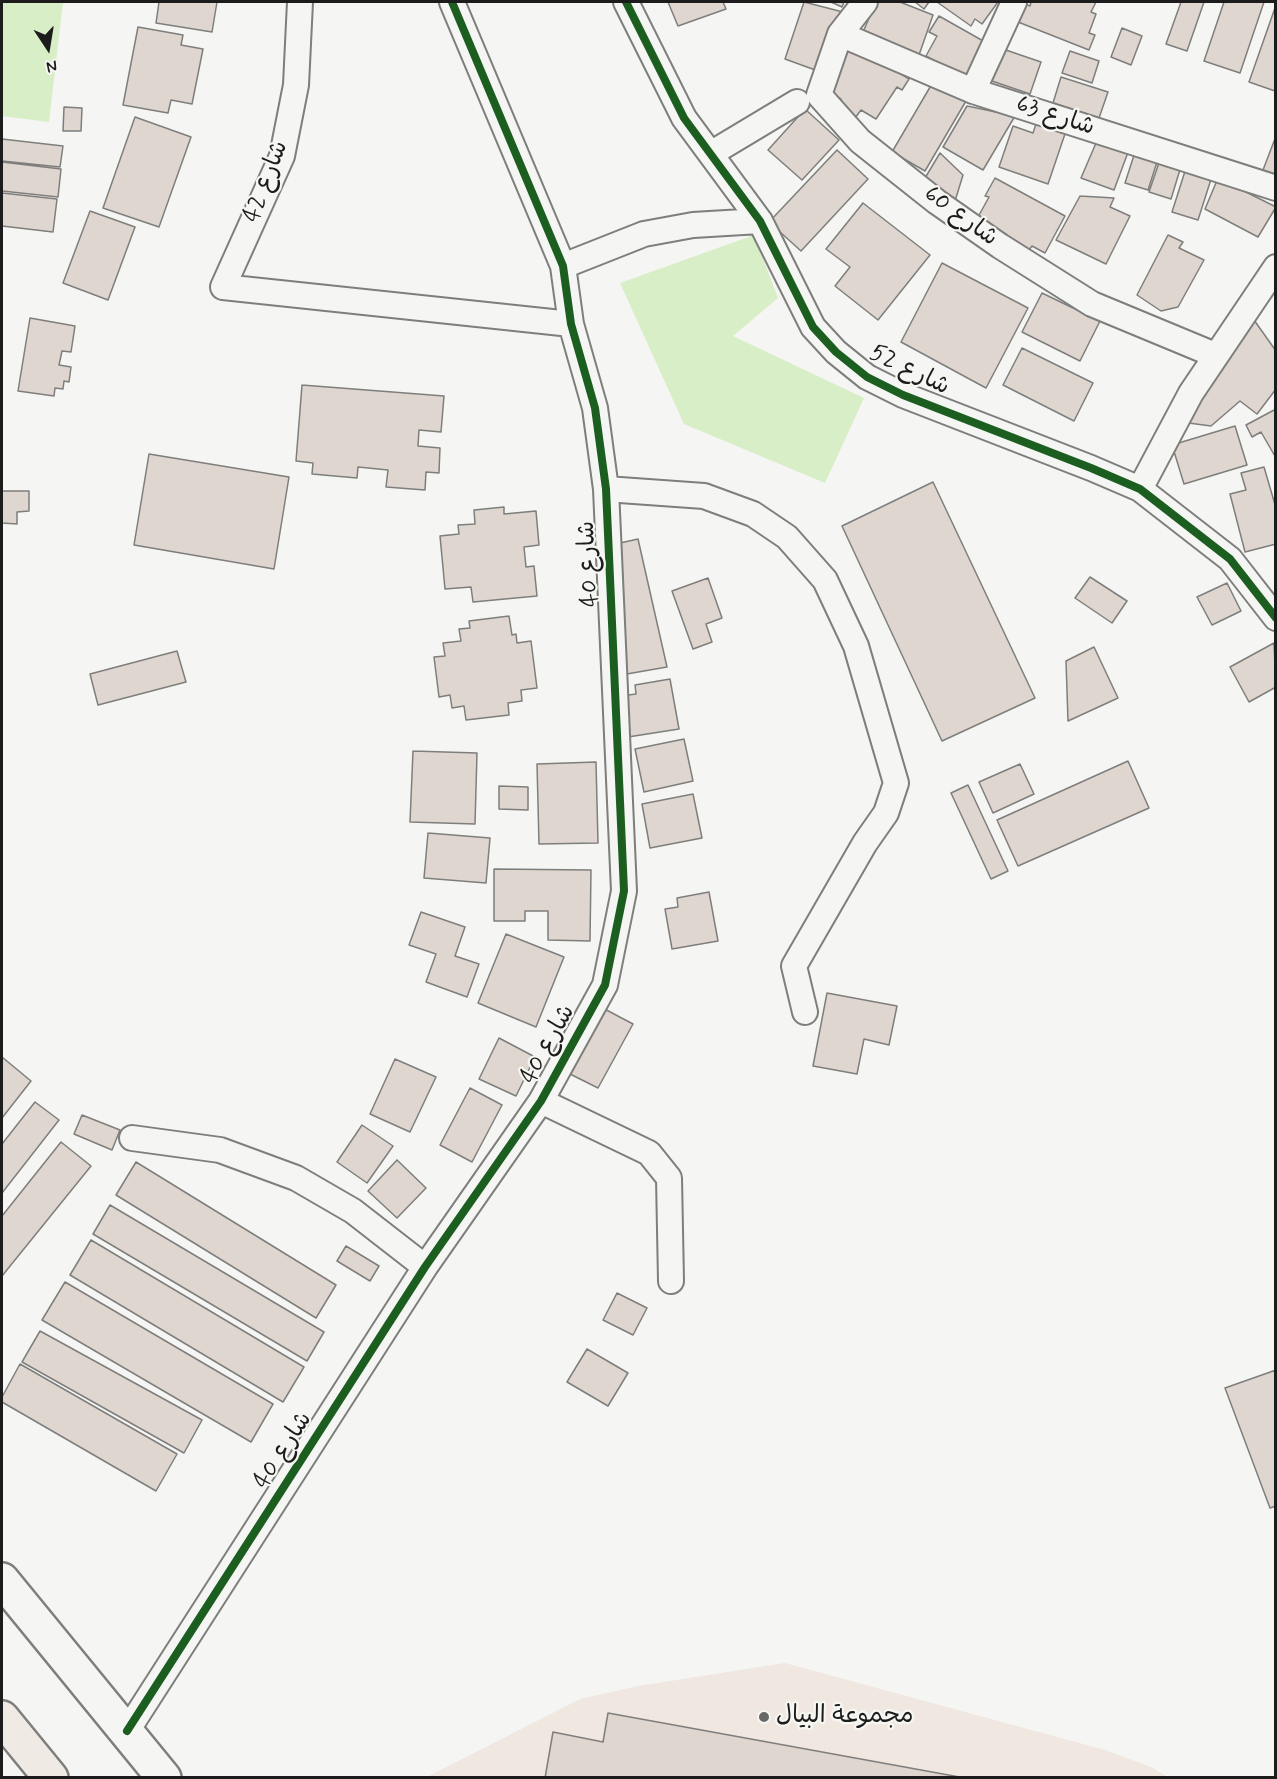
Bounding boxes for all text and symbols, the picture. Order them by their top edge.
north arrow [18,18,78,78]
text: N [44,55,59,77]
street label: شارع 63 [1012,91,1098,143]
street label: شارع 42 [238,137,296,227]
street label: شارع 60 [917,181,1003,253]
street label: شارع 52 [864,339,954,403]
street label: شارع 40 [573,520,607,608]
street label: شارع 40 [516,1000,582,1090]
street label: شارع 40 [248,1407,320,1495]
place label: مجموعة البيال [776,1703,913,1731]
marker: مجموعة البيال [757,1710,771,1724]

